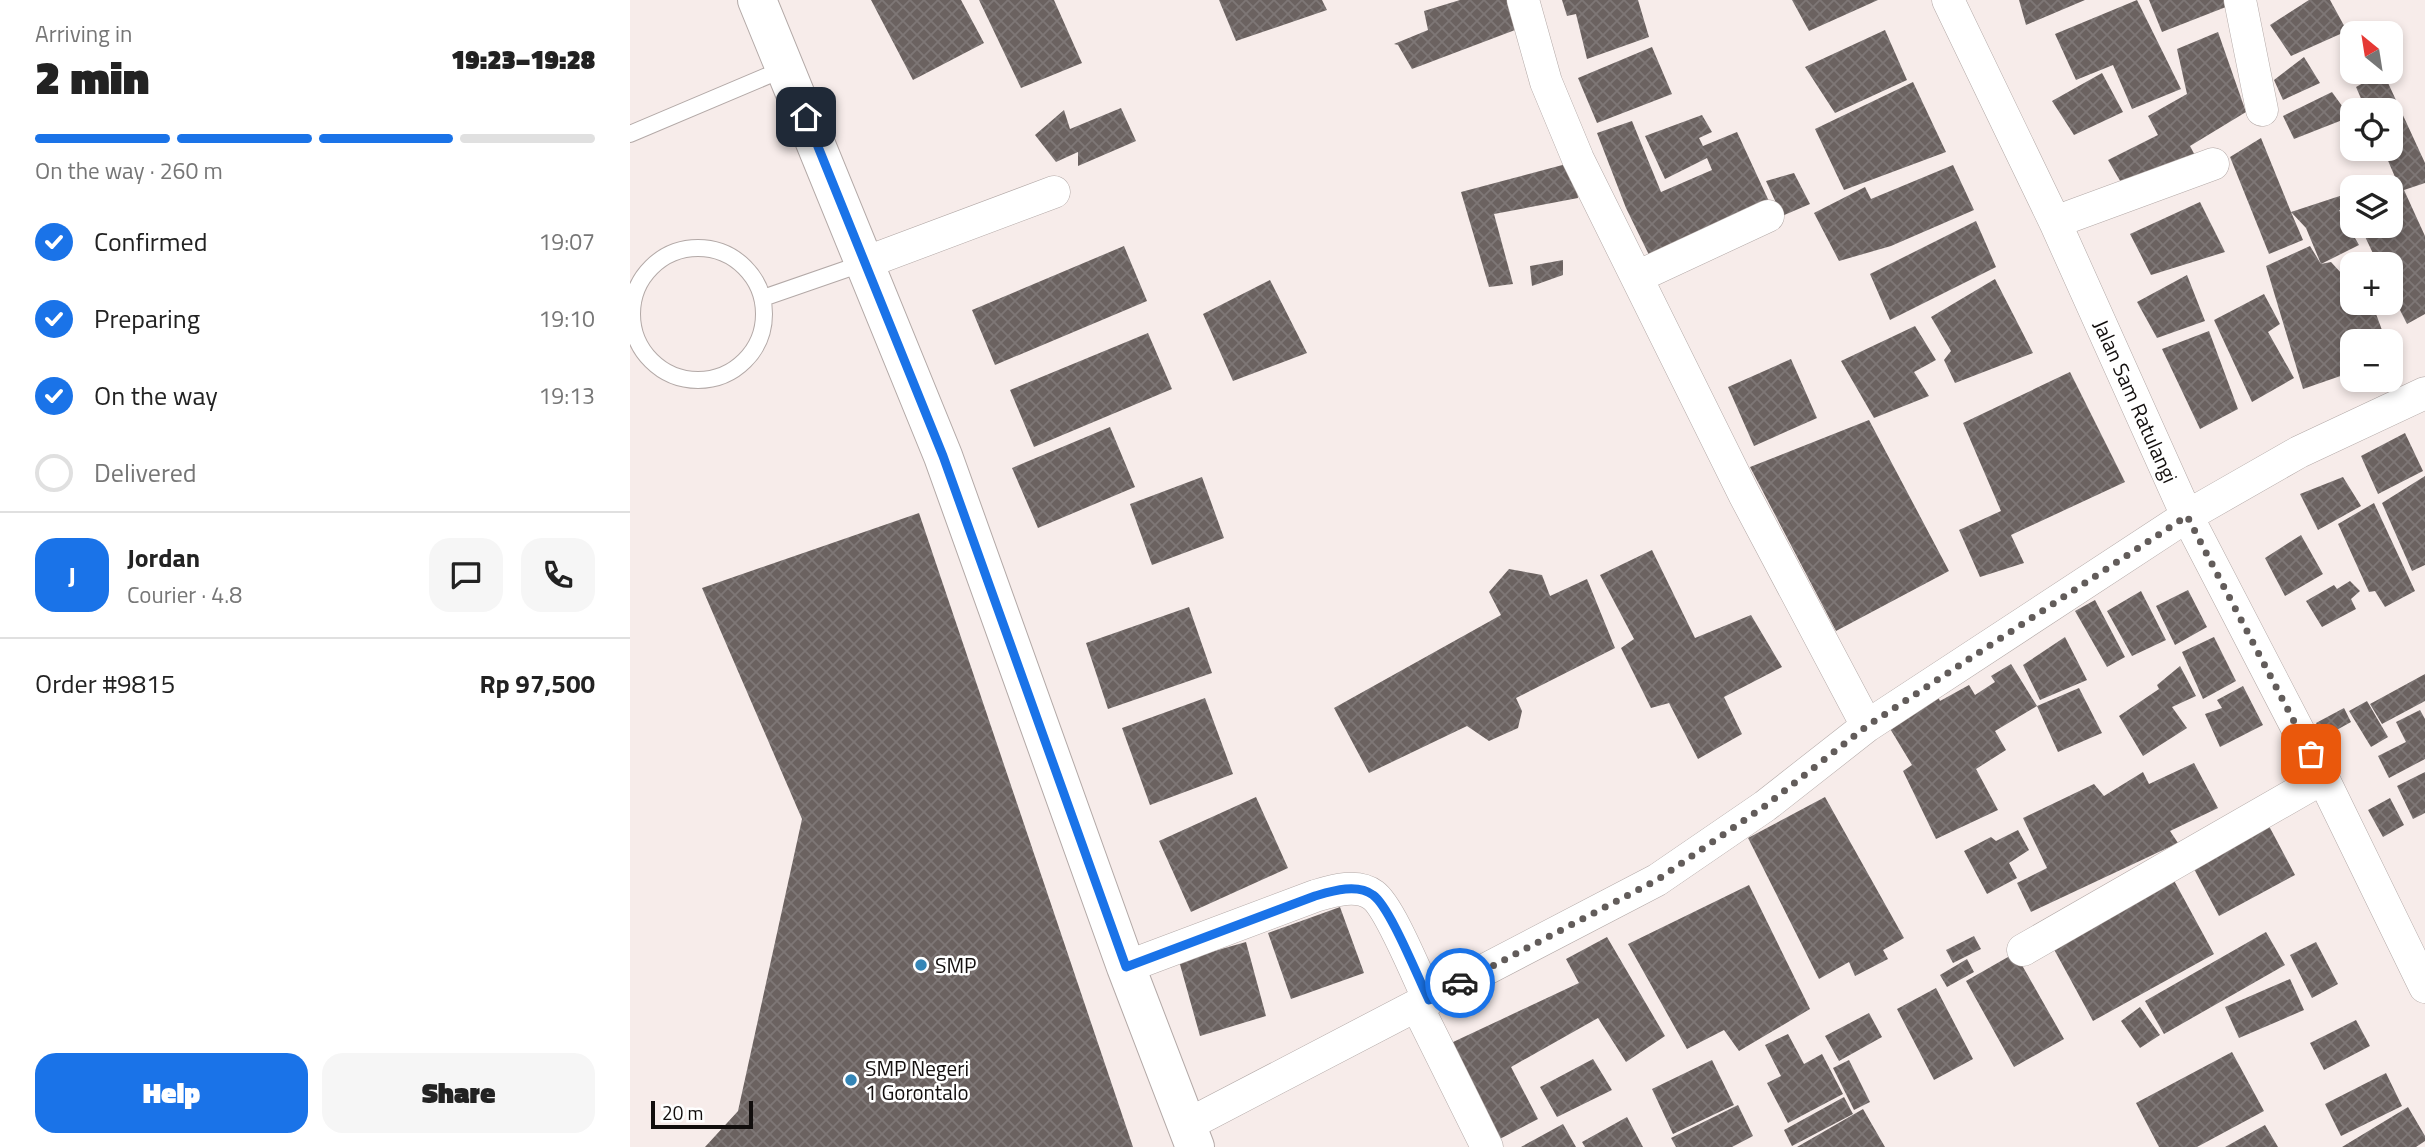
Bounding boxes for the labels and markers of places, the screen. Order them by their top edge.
pin [776,87,836,147]
pin [2281,724,2341,784]
place label: SMP [935,949,976,981]
marker: SMP [913,957,929,973]
place label: SMP Negeri 1 Gorontalo [865,1052,969,1108]
marker: SMP Negeri 1 Gorontalo [843,1072,859,1088]

